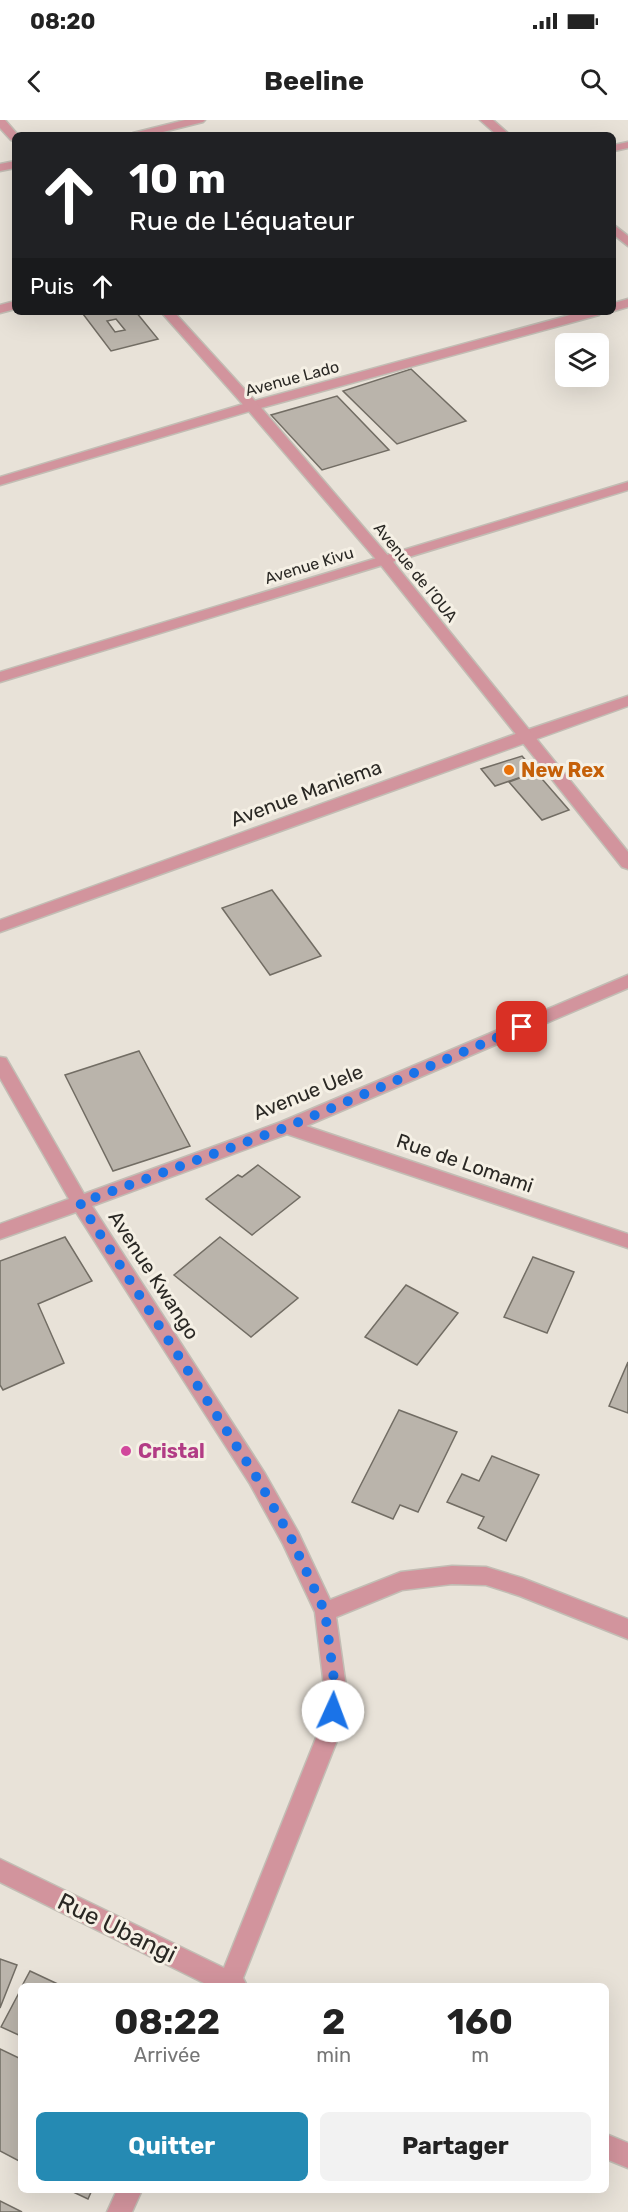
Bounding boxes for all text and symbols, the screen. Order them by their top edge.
text: 08:20 [30,8,96,35]
icon: back [18,65,51,98]
text: Beeline [264,65,364,97]
icon: search [577,65,610,98]
text: 10 m [129,154,226,204]
icon: ahead [30,156,108,234]
text: Rue de L'équateur [129,205,354,237]
icon: ahead [86,270,119,303]
text: Puis [30,273,74,300]
map controls [555,333,609,387]
button: layers [555,333,609,387]
street label: Avenue Lado [243,357,341,400]
street label: Avenue de l’OUA [370,519,462,626]
street label: Avenue Kivu [262,543,356,588]
street label: Avenue Maniema [227,755,385,831]
place label: New Rex [521,758,605,782]
marker: New Rex [502,763,516,777]
pin [496,1001,547,1052]
icon: arrive [505,1010,538,1043]
street label: Avenue Uele [250,1059,366,1125]
street label: Rue de Lomami [393,1128,537,1198]
street label: Avenue Kwango [104,1206,204,1344]
place label: Cristal [138,1439,205,1463]
marker: Cristal [119,1444,133,1458]
position arrow [301,1679,365,1743]
street label: Rue Ubangi [53,1887,181,1969]
text: 08:22 [114,2000,220,2043]
text: 2 [322,2000,345,2043]
text: 160 [447,2000,513,2043]
text: Arrivée [134,2043,200,2067]
text: min [316,2043,351,2067]
text: m [471,2043,489,2067]
button: Quitter [36,2112,308,2181]
button: Partager [320,2112,591,2181]

